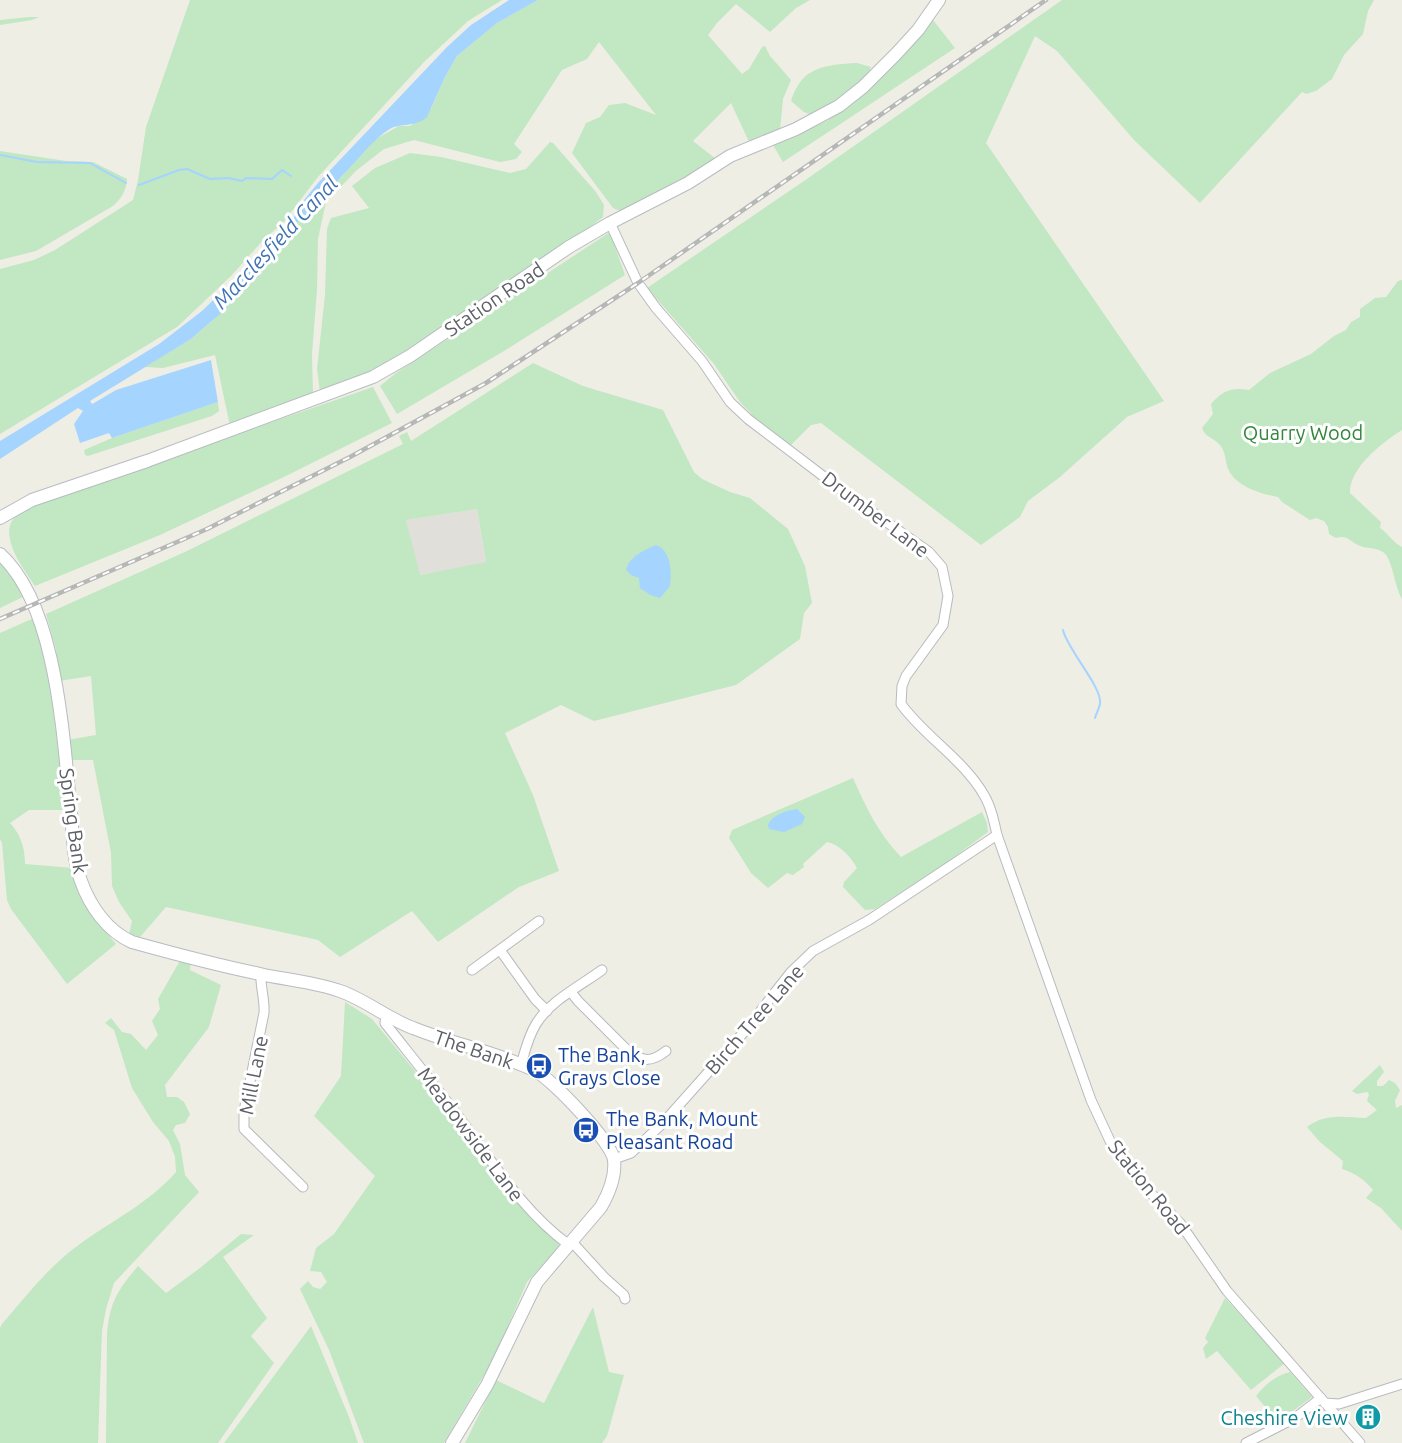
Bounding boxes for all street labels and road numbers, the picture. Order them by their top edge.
street label: Station Road [440,257,548,341]
street label: Drumber Lane [818,466,934,562]
street label: Spring Bank [55,767,93,875]
street label: Birch Tree Lane [700,959,808,1079]
street label: The Bank [431,1025,517,1073]
street label: Mill Lane [234,1033,272,1117]
street label: Meadowside Lane [413,1063,529,1205]
street label: Station Road [1104,1135,1194,1239]

